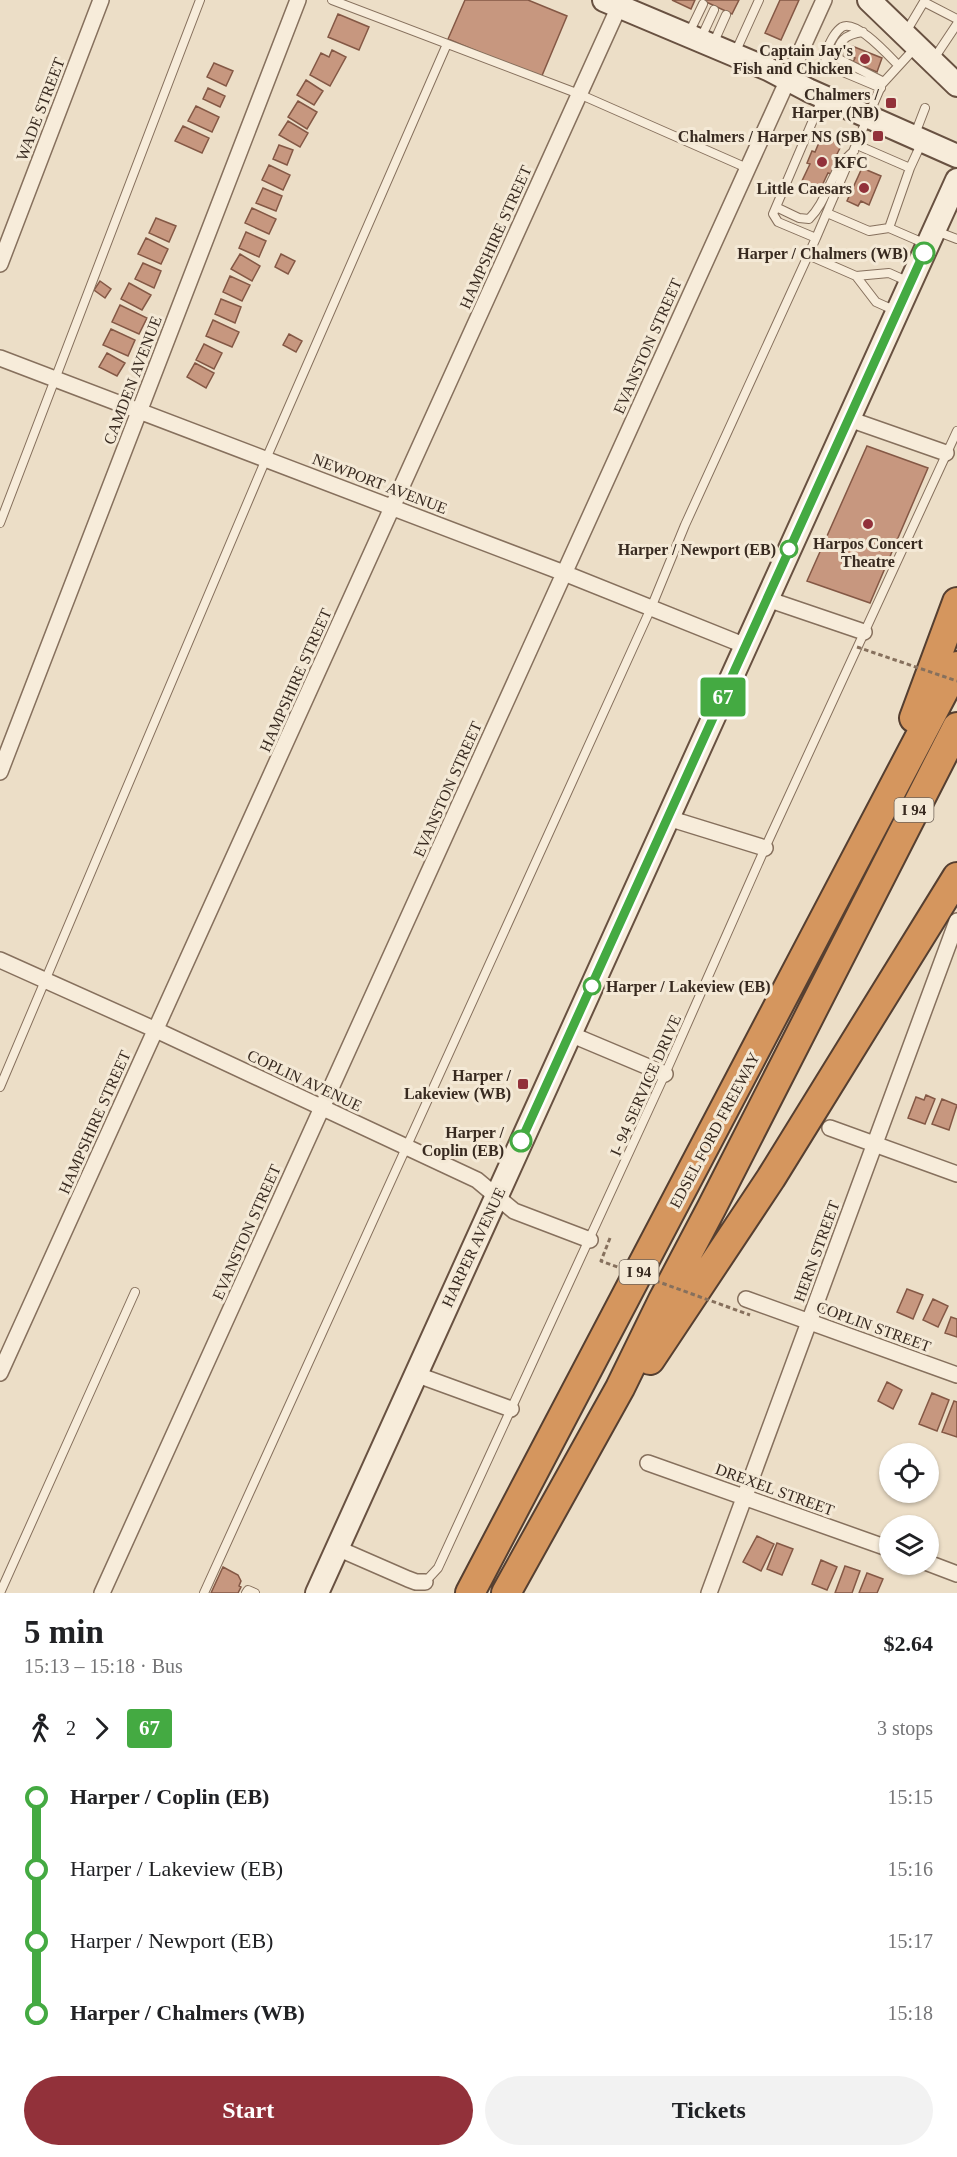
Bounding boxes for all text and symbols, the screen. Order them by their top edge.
place label: Captain Jay's Fish and Chicken [733,42,853,77]
marker: Captain Jay's Fish and Chicken [858,52,872,66]
street label: WADE STREET [13,55,68,163]
place label: Chalmers / Harper (NB) [792,86,880,122]
marker: Chalmers / Harper (NB) [884,96,898,110]
place label: Chalmers / Harper NS (SB) [678,128,866,146]
marker: Chalmers / Harper NS (SB) [871,129,885,143]
place label: KFC [834,154,868,171]
marker: KFC [815,155,829,169]
street label: HAMPSHIRE STREET [456,163,535,312]
place label: Little Caesars [756,180,852,197]
marker: Little Caesars [857,181,871,195]
marker: Harper / Chalmers (WB) [913,242,935,264]
place label: Harper / Chalmers (WB) [737,245,908,263]
street label: EVANSTON STREET [610,276,685,417]
street label: CAMDEN AVENUE [100,314,165,447]
street label: NEWPORT AVENUE [310,450,450,517]
marker: Harpos Concert Theatre [861,517,875,531]
place label: Harpos Concert Theatre [813,535,924,570]
marker: Harper / Newport (EB) [780,540,798,558]
place label: Harper / Newport (EB) [618,541,776,559]
street label: HAMPSHIRE STREET [256,606,335,755]
line badge: 67 [696,678,750,716]
text: 67 [713,685,734,709]
street label: EVANSTON STREET [410,719,485,860]
road number: I 94 [894,798,934,822]
marker: Harper / Lakeview (EB) [583,977,601,995]
place label: Harper / Lakeview (EB) [606,978,771,996]
street label: I- 94 SERVICE DRIVE [607,1012,684,1159]
street label: COPLIN AVENUE [245,1046,365,1114]
street label: HAMPSHIRE STREET [55,1048,134,1197]
street label: EDSEL FORD FREEWAY [666,1049,763,1211]
place label: Harper / Lakeview (WB) [404,1067,512,1103]
marker: Harper / Lakeview (WB) [516,1077,530,1091]
place label: Harper / Coplin (EB) [422,1124,505,1160]
marker: Harper / Coplin (EB) [510,1130,532,1152]
street label: EVANSTON STREET [209,1162,284,1303]
street label: HARPER AVENUE [438,1185,509,1310]
street label: HERN STREET [790,1198,843,1304]
road number: I 94 [620,1260,658,1284]
street label: COPLIN STREET [814,1298,934,1355]
map controls [879,1443,939,1575]
button: locate [879,1443,939,1503]
street label: DREXEL STREET [713,1460,837,1519]
button: layers [879,1515,939,1575]
text: 5 min [24,1614,104,1650]
text: $2.64 [884,1631,933,1656]
text: 15:13 – 15:18 · Bus [24,1655,183,1677]
icon: walk [24,1712,57,1745]
icon: forward [85,1712,118,1745]
text: 67 [139,1716,160,1740]
text: 2 [66,1717,76,1739]
text: 3 stops [877,1717,933,1739]
text: Harper / Coplin (EB) [70,1784,269,1809]
text: 15:15 [887,1786,933,1808]
text: Harper / Lakeview (EB) [70,1856,283,1881]
text: 15:16 [887,1858,933,1880]
text: Harper / Newport (EB) [70,1928,273,1953]
text: 15:17 [887,1930,933,1952]
text: Harper / Chalmers (WB) [70,2000,305,2025]
text: 15:18 [887,2002,933,2024]
button: Start [24,2076,473,2145]
button: Tickets [485,2076,933,2145]

